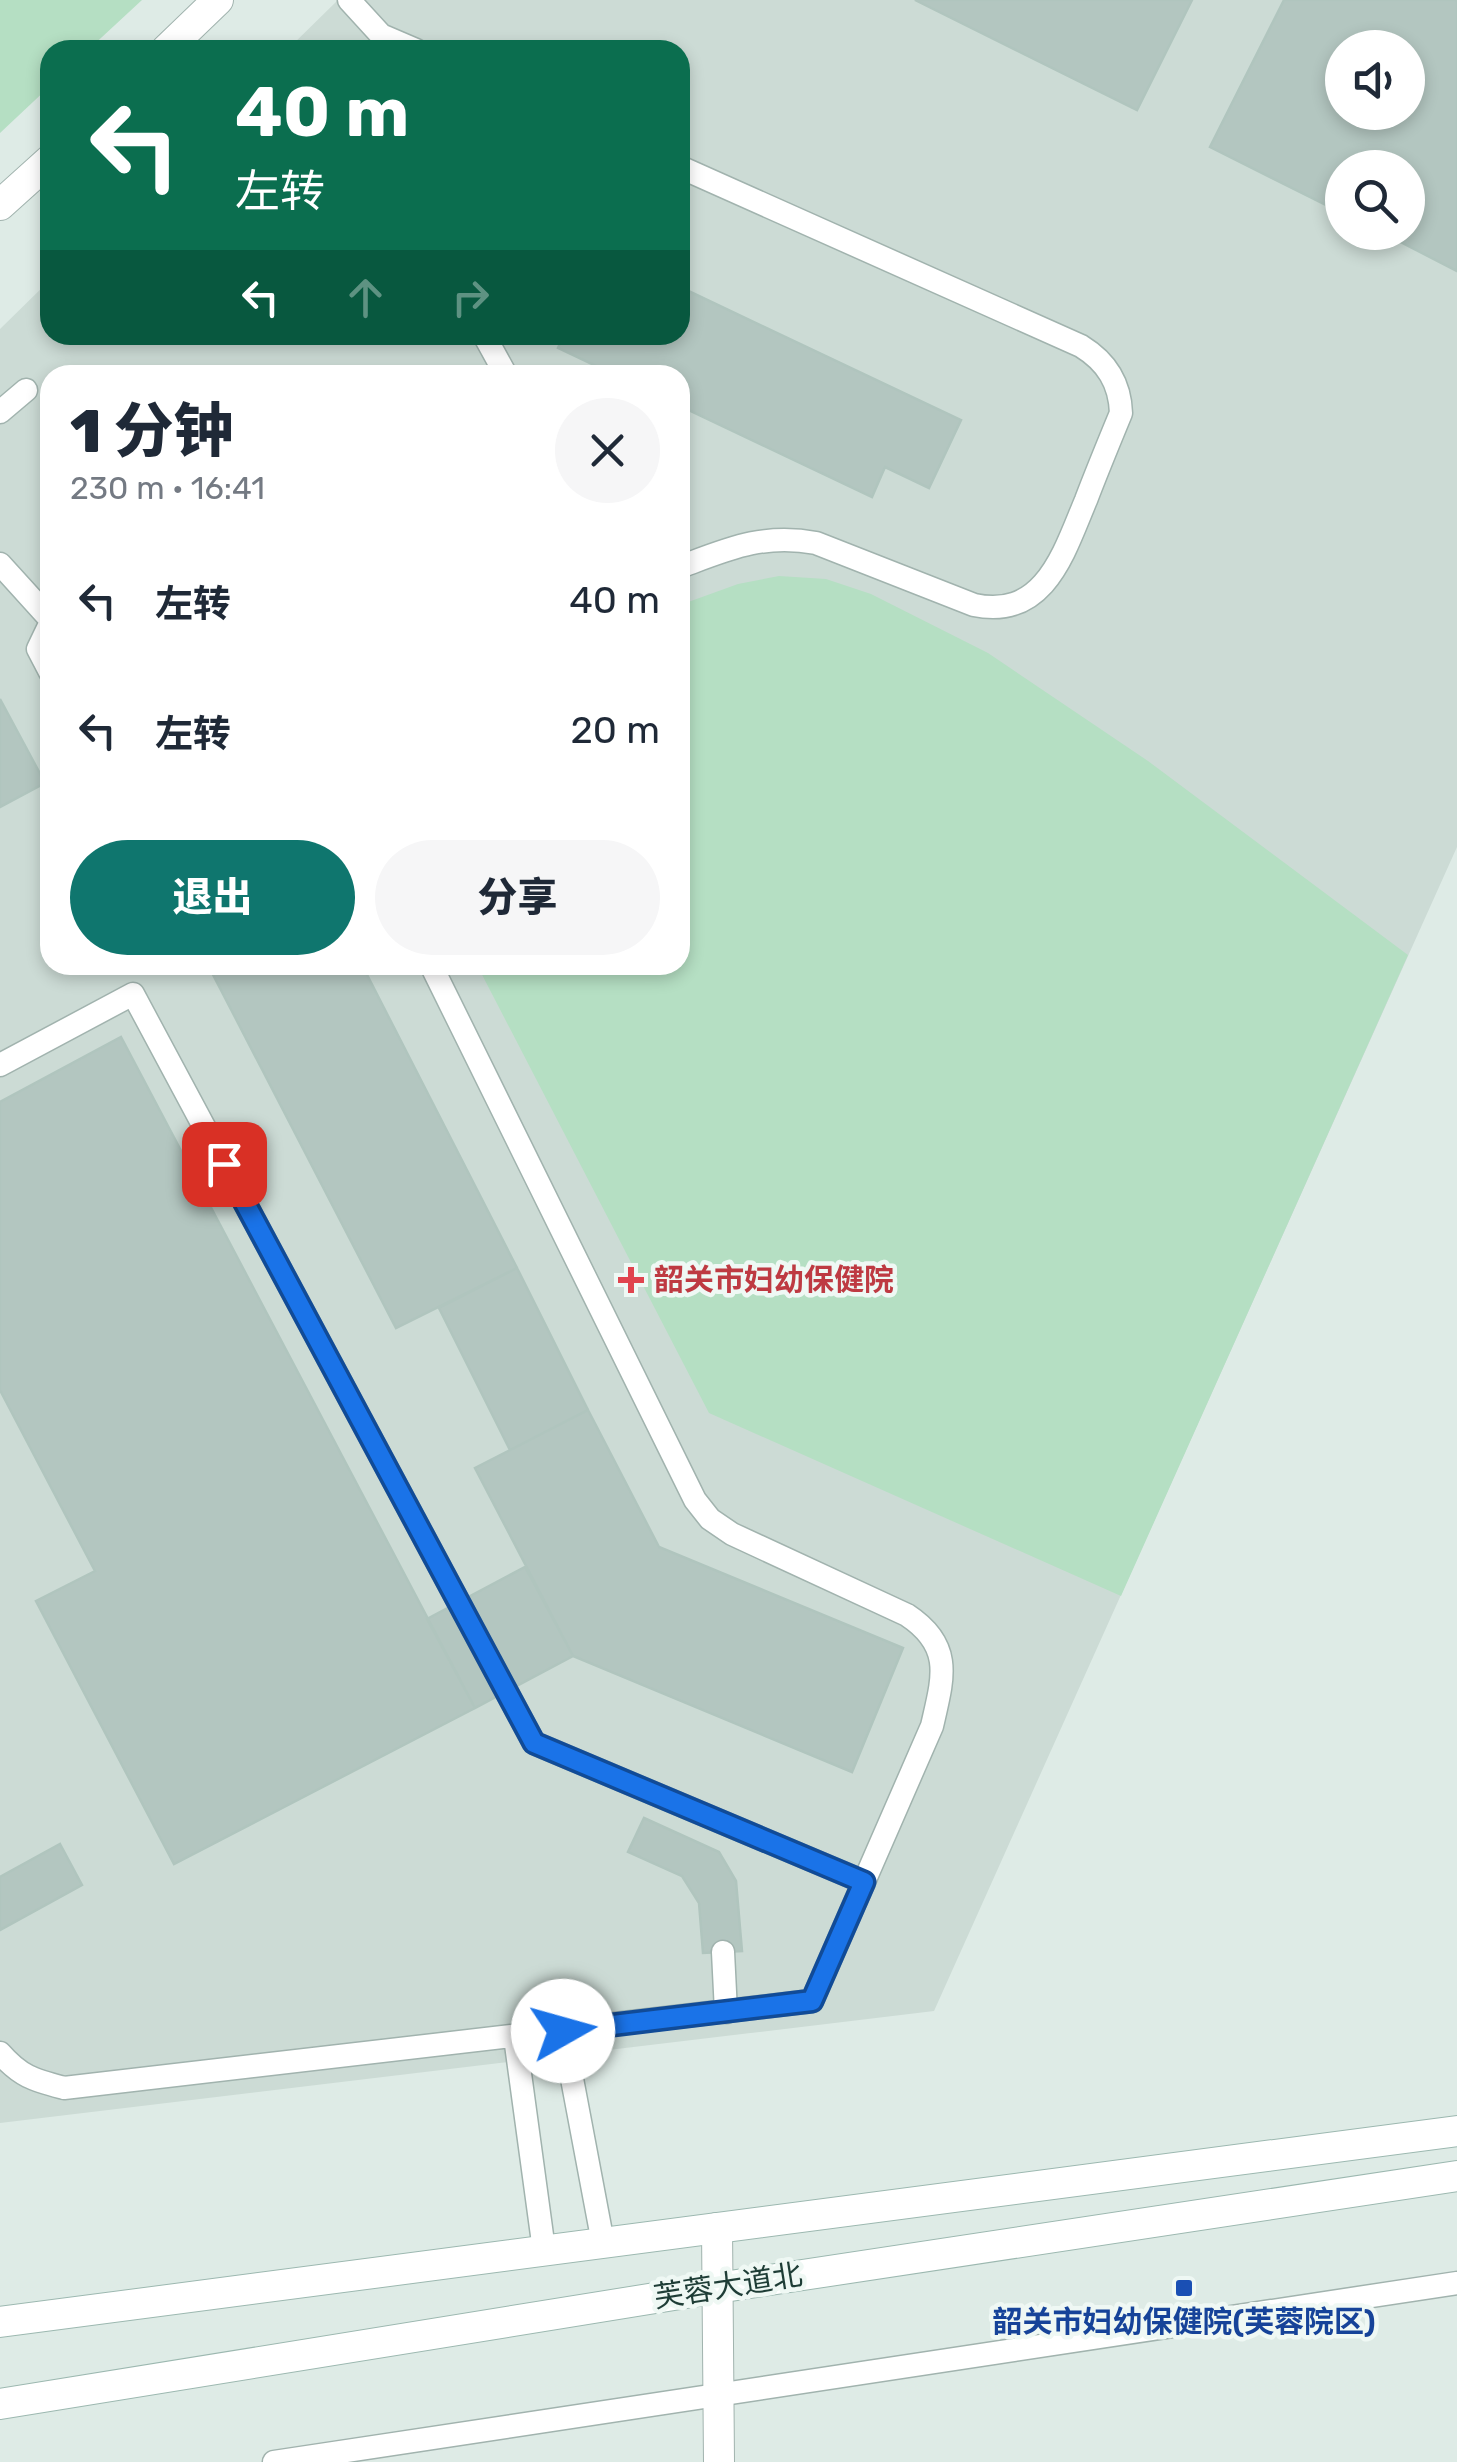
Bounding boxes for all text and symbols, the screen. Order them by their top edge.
map controls [1325,30,1425,250]
button: sound [1325,30,1425,130]
text: 40 m [235,71,409,154]
icon: left [70,80,200,210]
button: search [1325,150,1425,250]
text: 左转 [235,165,325,218]
icon: left [233,270,288,325]
icon: ahead [338,270,393,325]
icon: right [443,270,498,325]
text: 1 分钟 [70,396,234,467]
button: close [555,398,660,503]
text: 230 m · 16:41 [70,469,265,507]
icon: left [70,573,125,628]
text: 40 m [569,577,660,623]
text: 左转 [155,581,231,627]
icon: left [70,703,125,758]
text: 20 m [570,707,660,753]
text: 左转 [155,711,231,757]
button: 退出 [70,840,355,955]
button: 分享 [375,840,660,955]
pin [182,1122,267,1207]
icon: arrive [197,1137,252,1192]
place label: 韶关市妇幼保健院 [654,1262,894,1298]
marker: 韶关市妇幼保健院 [618,1267,644,1293]
position arrow [511,1979,615,2083]
street label: 芙蓉大道北 [651,2256,805,2316]
marker: 韶关市妇幼保健院(芙蓉院区) [1173,2277,1195,2299]
place label: 韶关市妇幼保健院(芙蓉院区) [992,2304,1376,2340]

